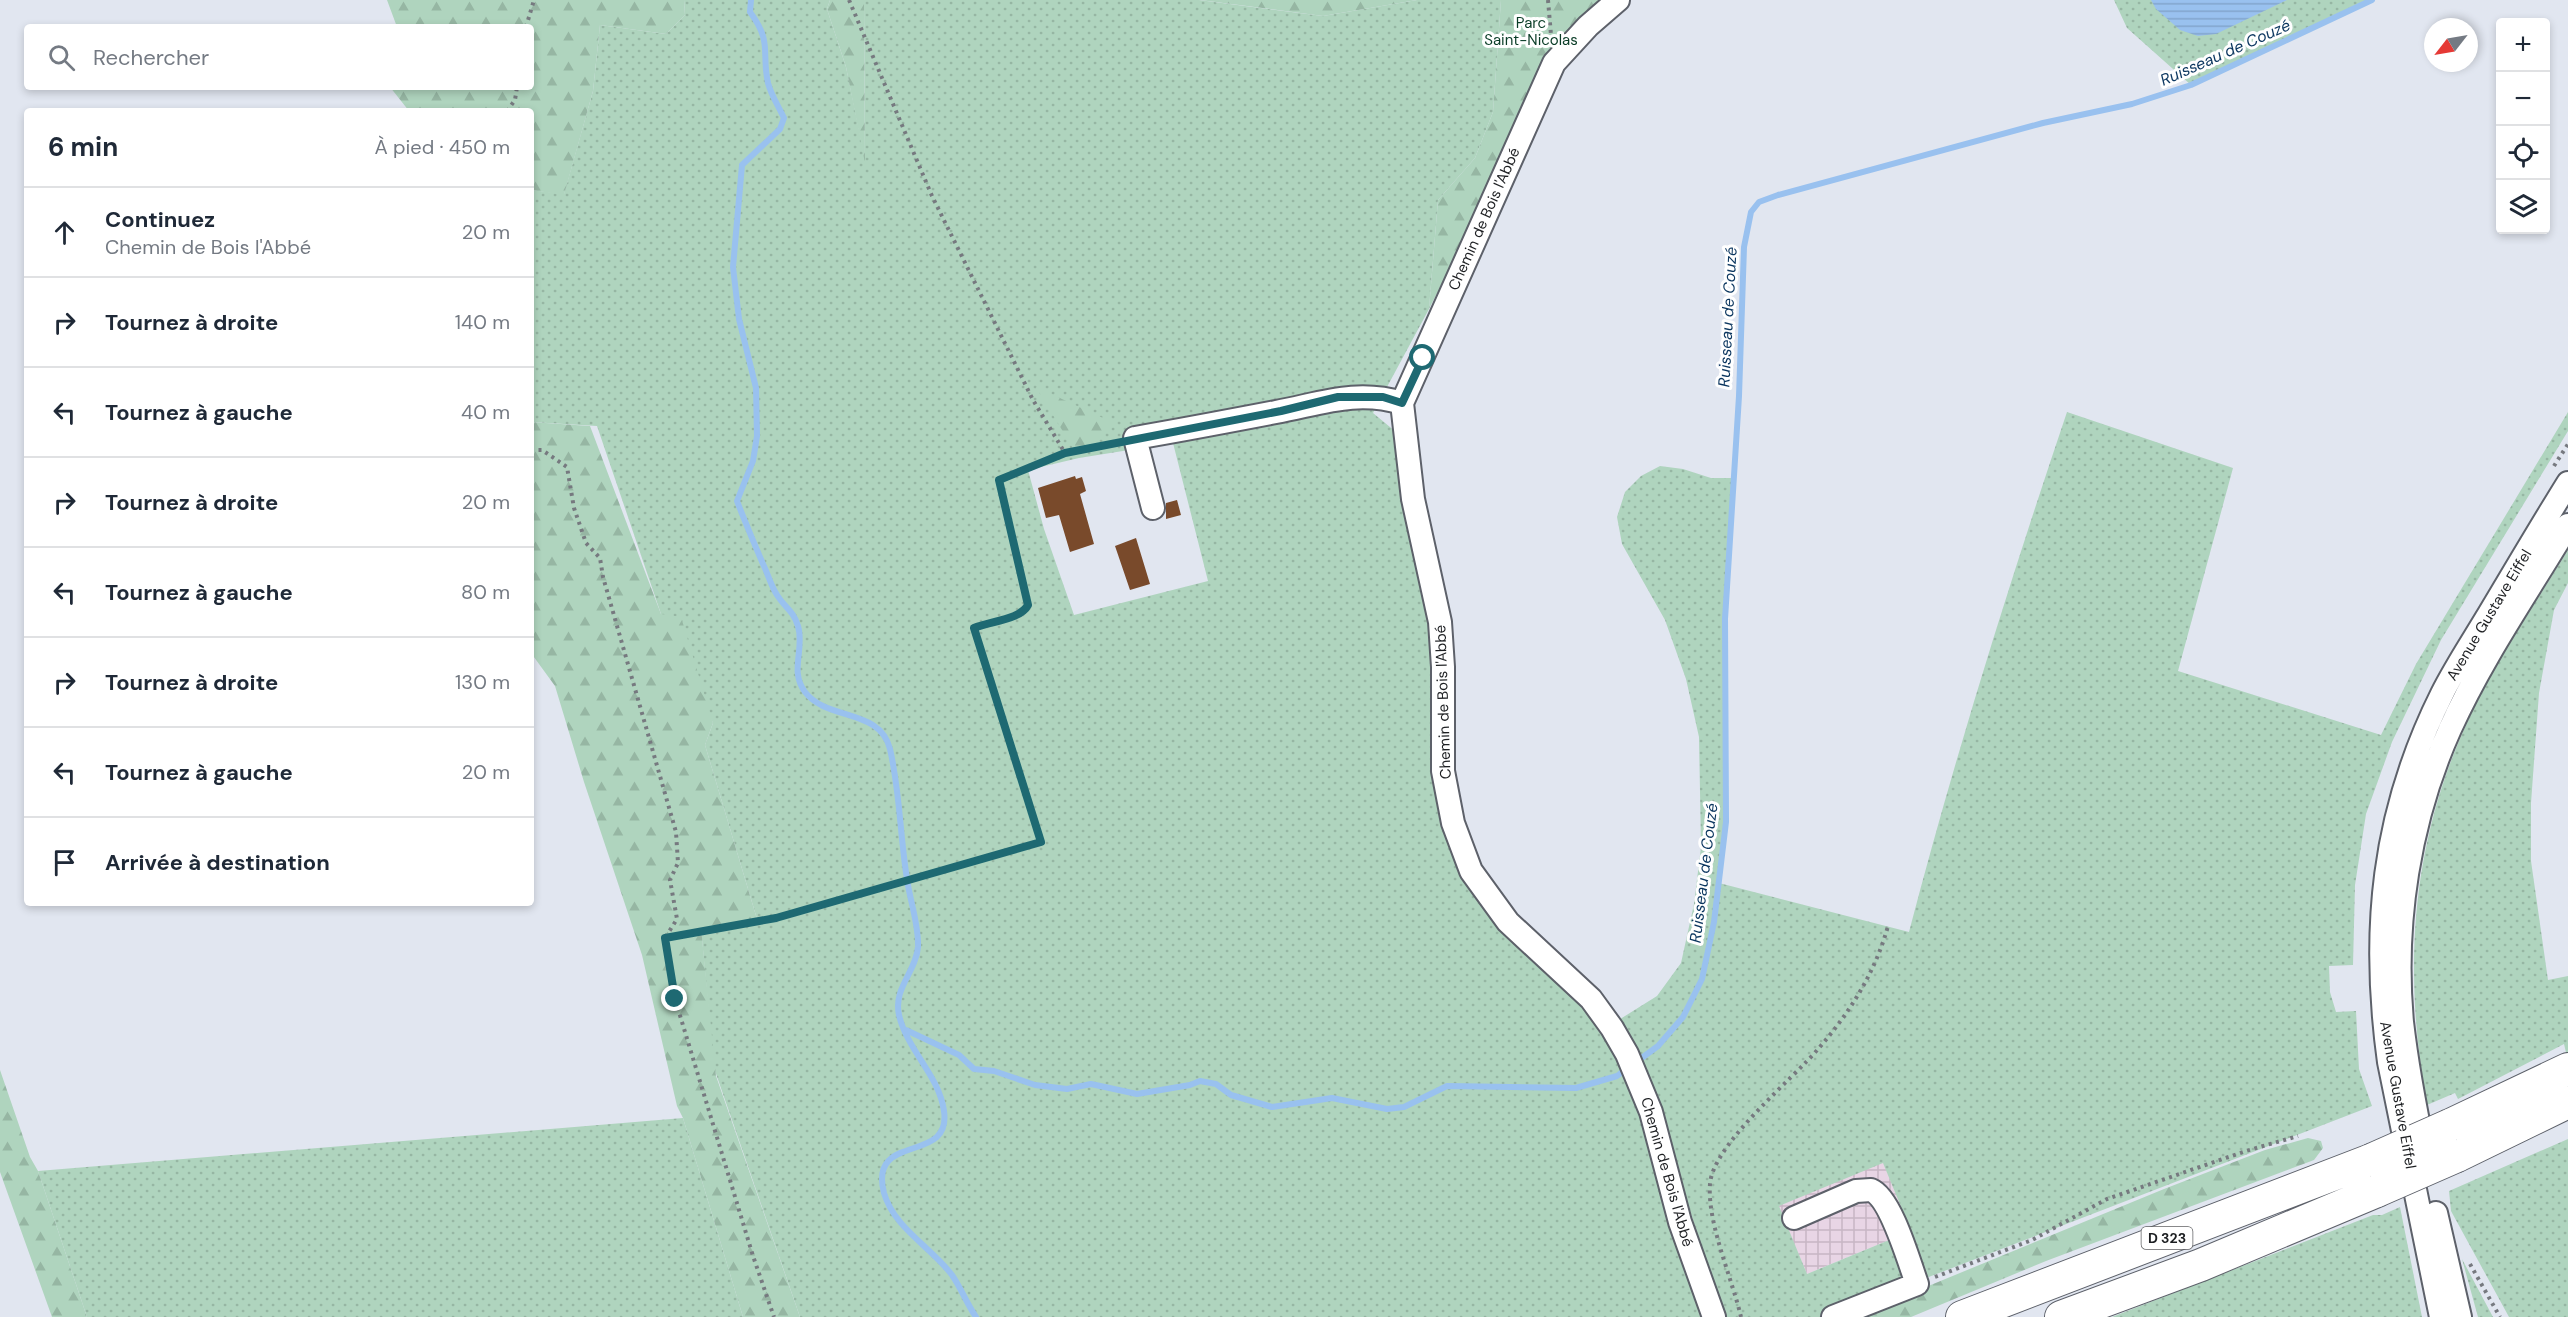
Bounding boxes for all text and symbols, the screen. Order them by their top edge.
park label: Parc Saint-Nicolas [1484,13,1578,50]
water label: Ruisseau de Couzé [2157,14,2294,91]
north arrow [2424,18,2478,72]
map controls [2496,18,2550,234]
button: + [2496,18,2550,72]
search box [24,24,534,90]
icon: search [45,41,78,74]
text: Rechercher [93,43,209,72]
button: − [2496,72,2550,126]
button: locate [2496,126,2550,180]
text: 6 min [48,130,118,164]
text: À pied · 450 m [374,134,510,160]
street label: Chemin de Bois l'Abbé [1443,144,1525,294]
button: layers [2496,180,2550,234]
text: Continuez [105,205,215,234]
icon: ahead [48,216,81,249]
text: 20 m [462,219,510,245]
text: Chemin de Bois l'Abbé [105,234,311,260]
water label: Ruisseau de Couzé [1713,246,1742,388]
icon: right [48,306,81,339]
text: Tournez à droite [105,308,278,337]
text: 140 m [455,309,510,335]
route start [1409,344,1435,370]
icon: left [48,396,81,429]
text: Tournez à gauche [105,398,293,427]
text: 40 m [461,399,510,425]
icon: right [48,486,81,519]
text: Tournez à droite [105,488,278,517]
text: 20 m [462,489,510,515]
street label: Avenue Gustave Eiffel [2442,546,2536,684]
icon: left [48,576,81,609]
text: Tournez à gauche [105,578,293,607]
text: 80 m [461,579,510,605]
street label: Chemin de Bois l'Abbé [1430,624,1456,780]
icon: right [48,666,81,699]
text: Tournez à droite [105,668,278,697]
text: 130 m [455,669,510,695]
icon: left [48,756,81,789]
text: Tournez à gauche [105,758,293,787]
text: 20 m [462,759,510,785]
water label: Ruisseau de Couzé [1685,802,1722,944]
icon: arrive [48,846,81,879]
text: Arrivée à destination [105,848,330,877]
route end [661,985,687,1011]
street label: Avenue Gustave Eiffel [2375,1020,2421,1170]
street label: Chemin de Bois l'Abbé [1636,1095,1698,1249]
road number: D 323 [2142,1227,2192,1249]

